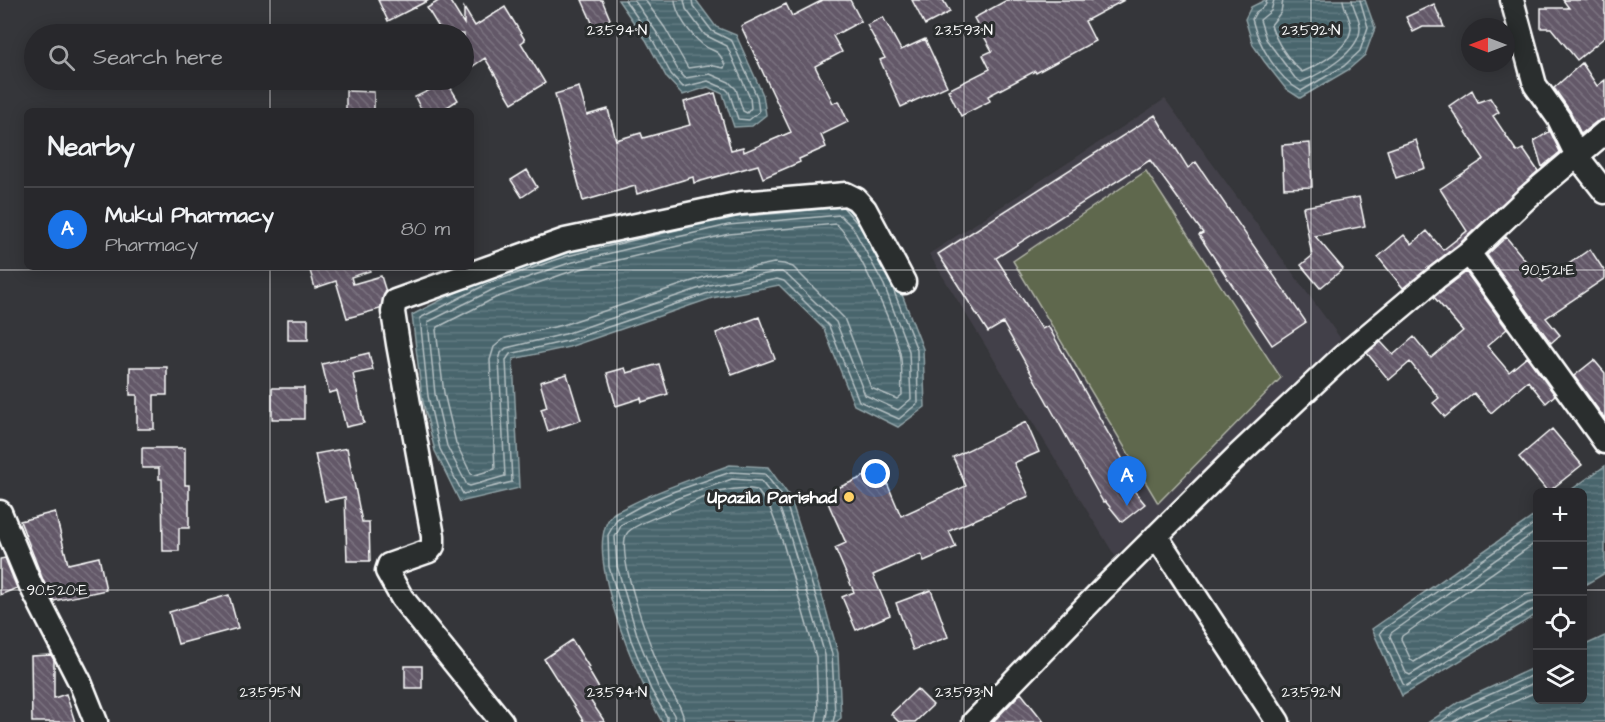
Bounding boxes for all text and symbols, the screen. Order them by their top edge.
north arrow [1461,18,1515,72]
text: 23.594°N [587,20,647,41]
text: 23.593°N [935,20,993,41]
text: 23.592°N [1282,20,1340,41]
search box [24,24,474,90]
icon: search [45,41,78,74]
text: Search here [93,42,223,73]
text: Nearby [48,129,135,165]
text: Mukul Pharmacy [105,200,274,231]
text: A [61,215,74,243]
text: 80 m [401,215,450,243]
text: Pharmacy [105,231,198,259]
text: 90.521°E [1521,260,1575,281]
pin: A [1108,456,1146,506]
your location [861,459,890,488]
place label: Upazila Parishad [707,485,838,510]
map controls [1533,488,1587,704]
button: + [1533,488,1587,542]
marker: Upazila Parishad [842,490,856,504]
button: − [1533,542,1587,596]
text: 90.520°E [27,580,88,601]
button: locate [1533,596,1587,650]
button: layers [1533,650,1587,704]
text: 23.595°N [240,682,300,703]
text: 23.594°N [587,682,647,703]
text: 23.593°N [935,682,993,703]
text: 23.592°N [1282,682,1340,703]

